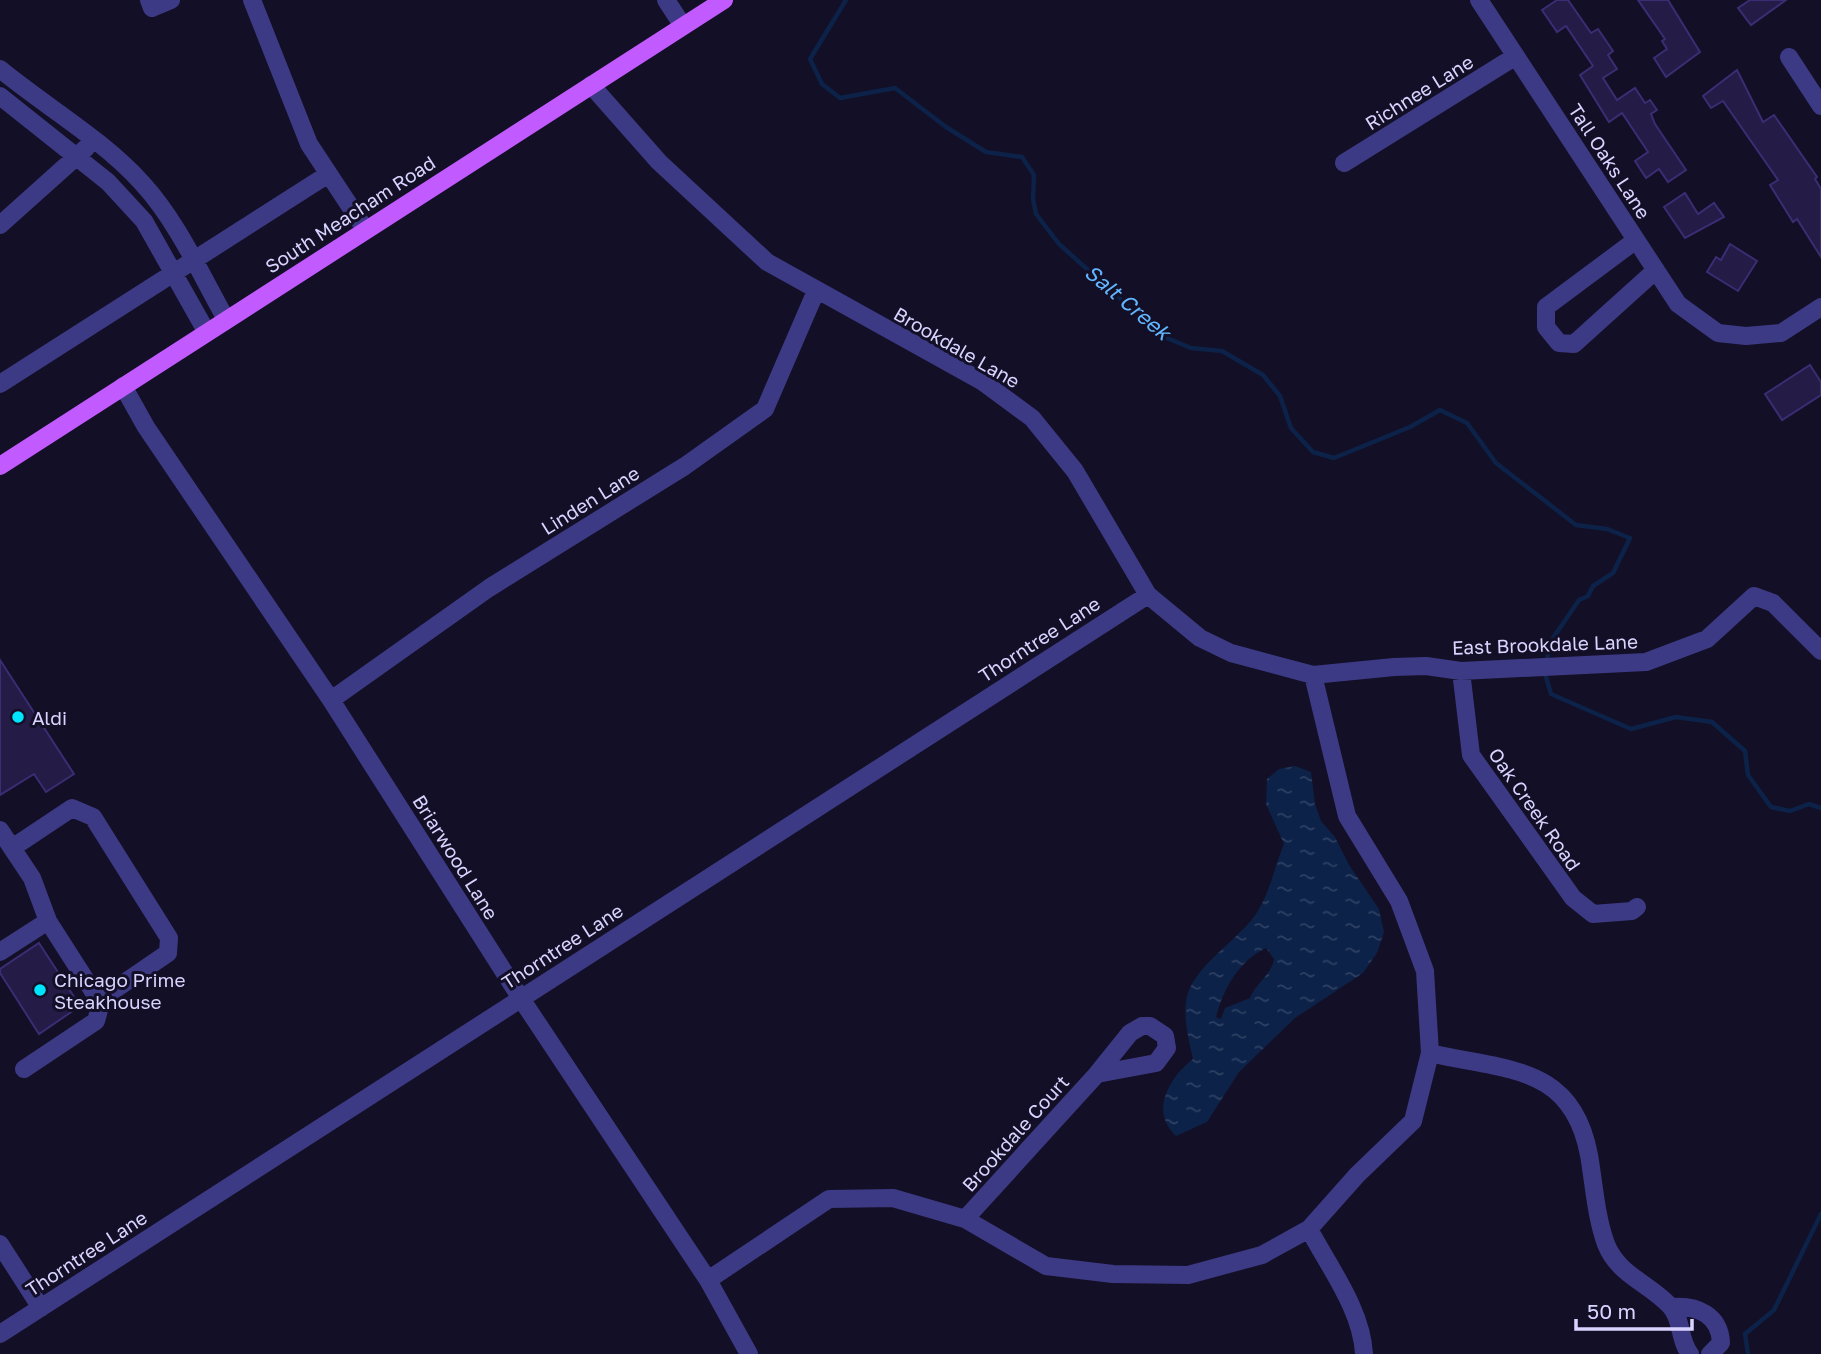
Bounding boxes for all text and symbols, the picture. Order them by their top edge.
street label: Richnee Lane [1361,50,1477,134]
street label: Tall Oaks Lane [1564,99,1656,223]
street label: South Meacham Road [261,150,439,278]
water label: Salt Creek [1080,259,1178,347]
street label: Brookdale Lane [890,302,1024,392]
street label: Linden Lane [537,461,643,539]
street label: Thorntree Lane [974,591,1104,687]
street label: East Brookdale Lane [1452,629,1638,659]
place label: Aldi [32,706,67,729]
marker: Aldi [10,709,26,725]
street label: Oak Creek Road [1484,743,1586,875]
street label: Briarwood Lane [408,790,504,924]
street label: Thorntree Lane [497,898,627,994]
place label: Chicago Prime Steakhouse [54,968,185,1013]
marker: Chicago Prime Steakhouse [32,982,48,998]
street label: Brookdale Court [957,1070,1073,1196]
street label: Thorntree Lane [21,1205,151,1301]
scale bar [1576,1288,1692,1332]
text: 50 m [1587,1298,1636,1324]

